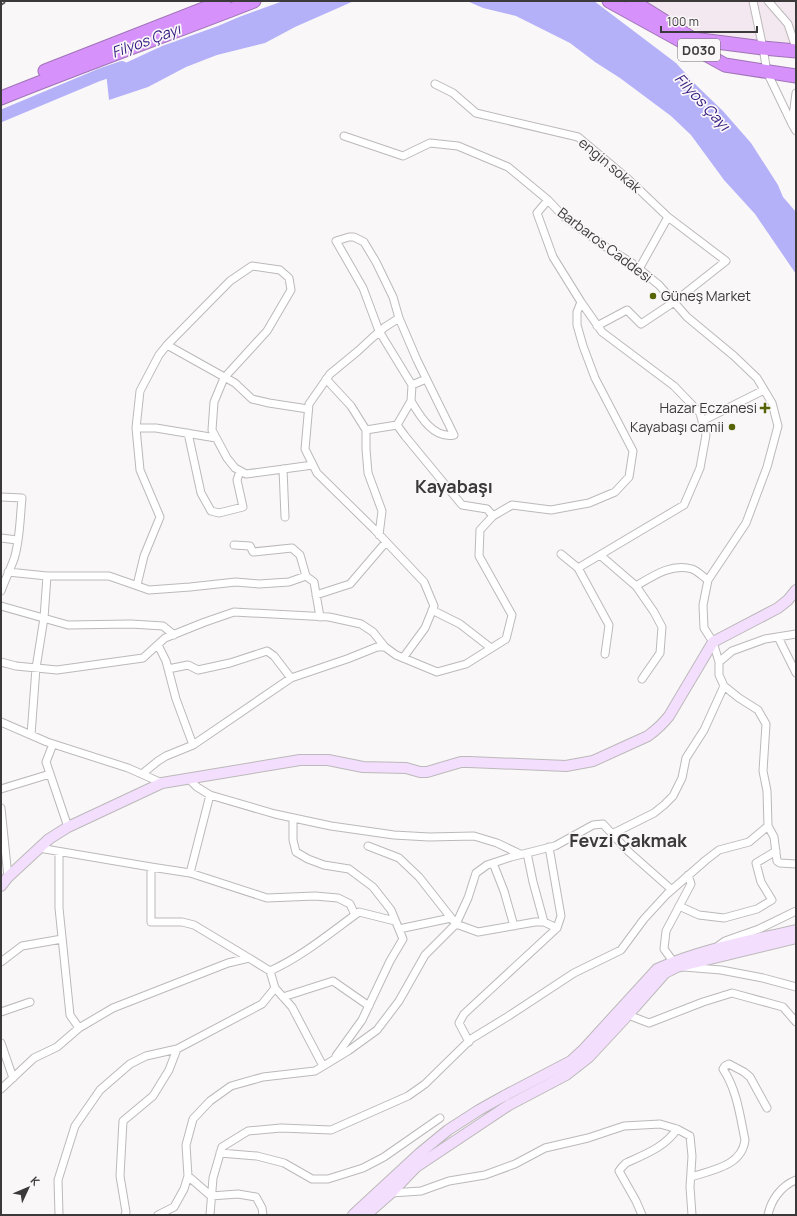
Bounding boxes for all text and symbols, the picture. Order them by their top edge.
scale bar [661,8,757,34]
text: 100 m [667,13,699,30]
water label: Filyos Çayı [108,18,185,63]
road number: D030 [678,39,720,61]
water label: Filyos Çayı [670,68,736,136]
street label: engin sokak [575,133,646,197]
street label: Barbaros Caddesi [554,203,657,286]
place label: Güneş Market [661,286,751,305]
marker: Güneş Market [648,291,658,301]
place label: Hazar Eczanesi [659,398,757,417]
marker: Hazar Eczanesi [760,403,770,413]
place label: Kayabaşı camii [630,417,724,436]
marker: Kayabaşı camii [727,422,737,432]
district label: Kayabaşı [415,474,493,498]
district label: Fevzi Çakmak [569,828,688,852]
north arrow [8,1168,48,1208]
text: K [28,1173,44,1189]

